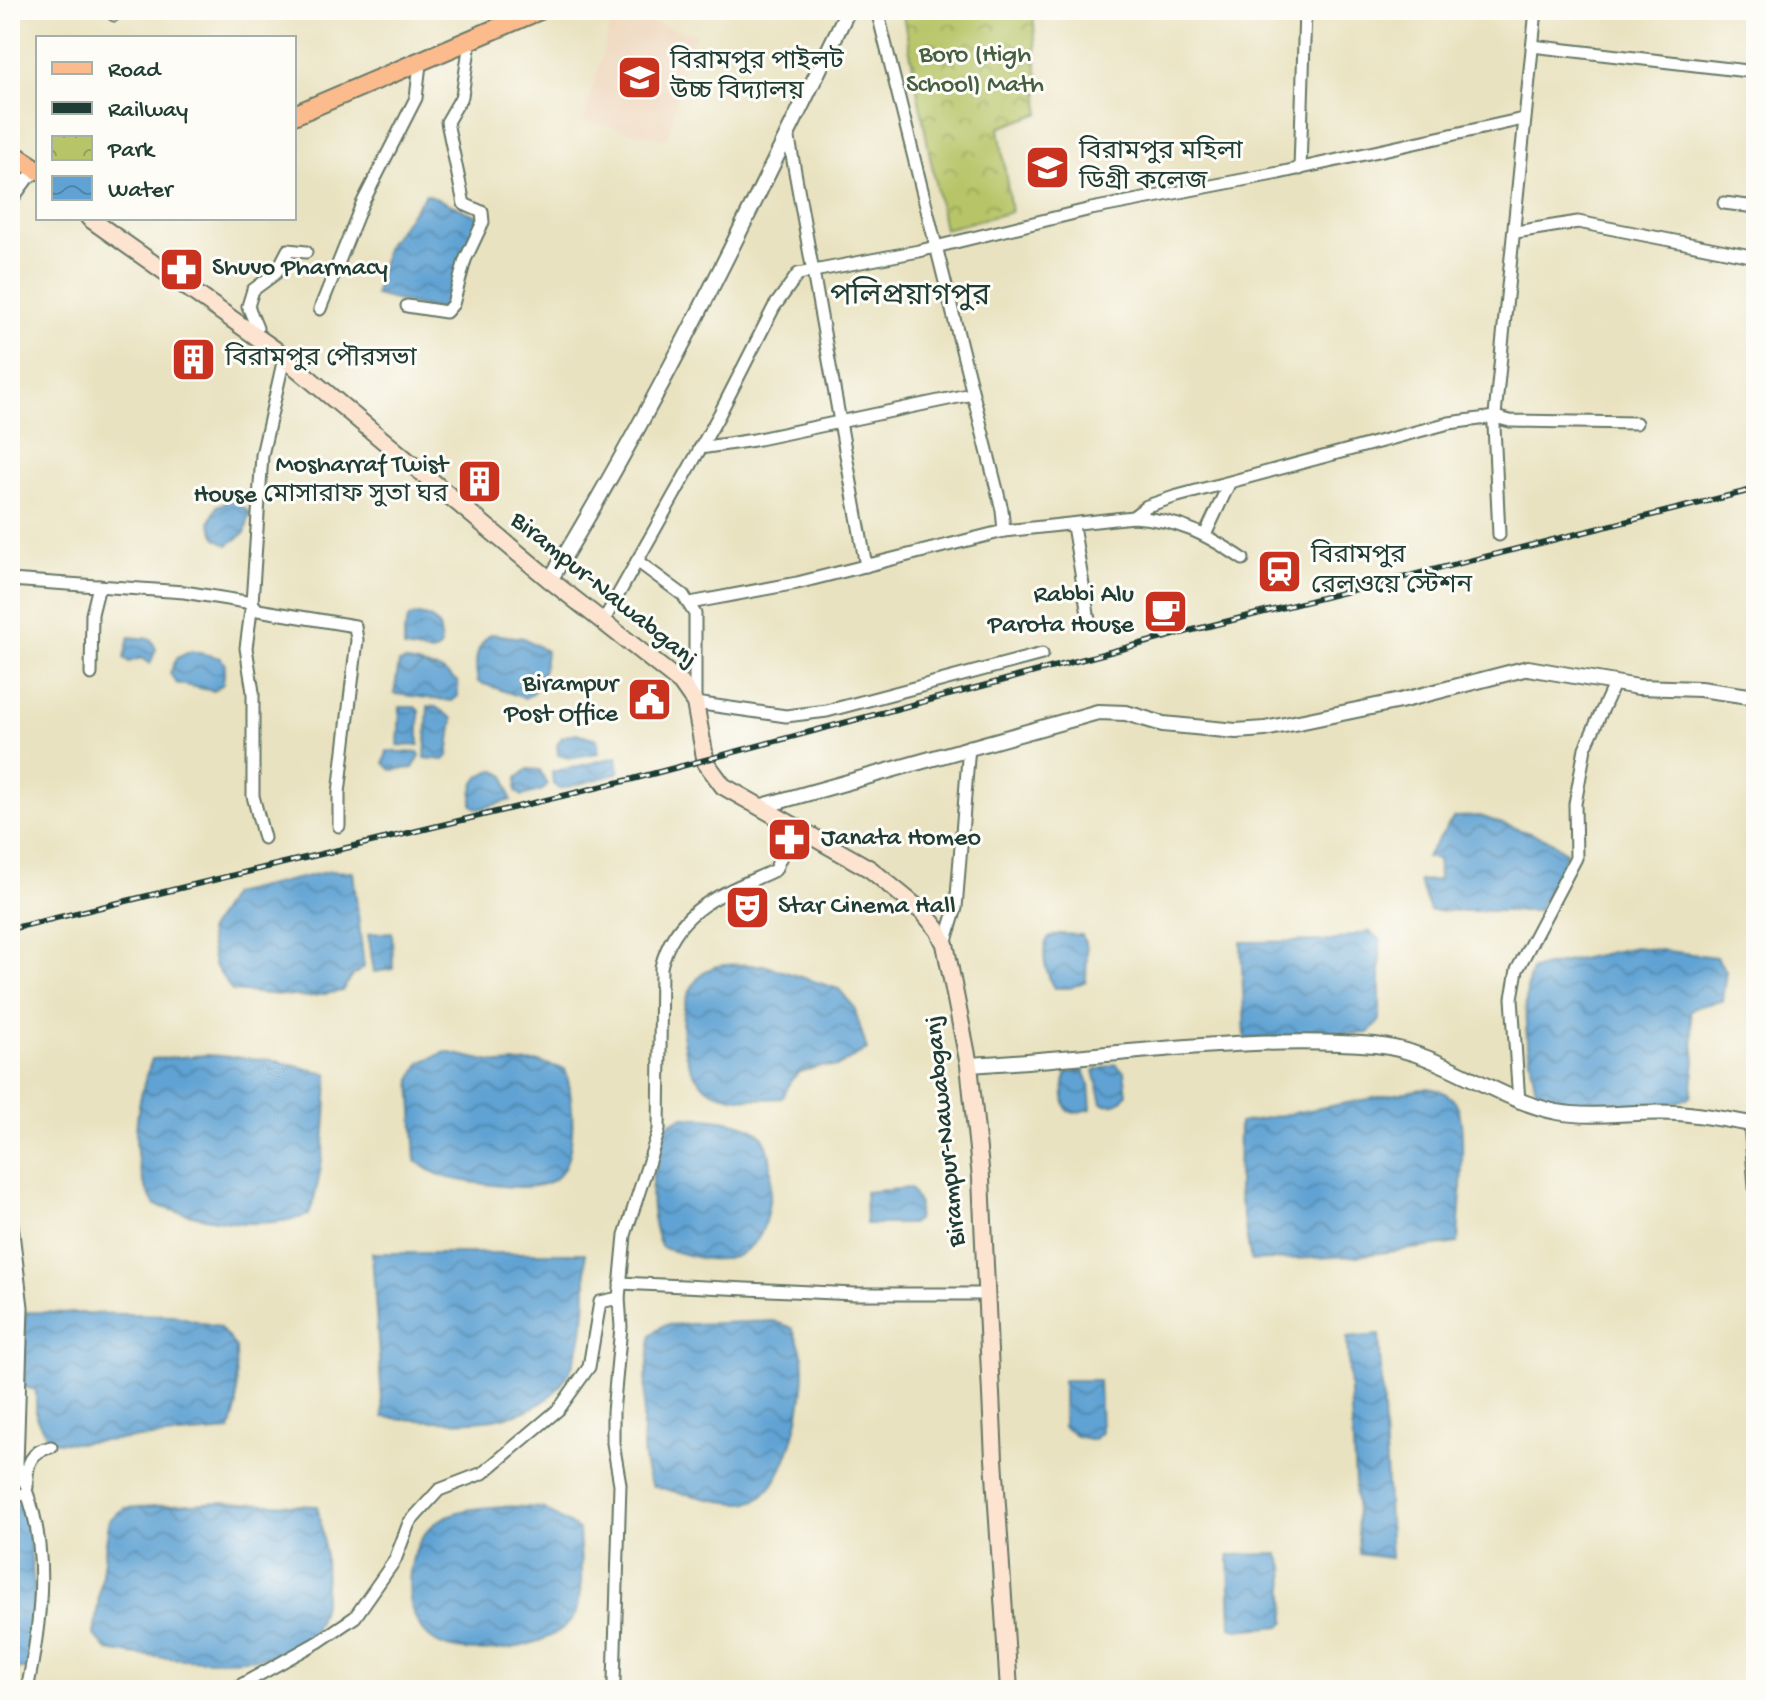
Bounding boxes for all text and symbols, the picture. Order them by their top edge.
legend [36,36,296,220]
park label: Boro (High School) Math [906,41,1044,102]
place label: বিরামপুর পাইলট উচ্চ বিদ্যালয় [669,45,844,109]
school or university icon: বিরামপুর পাইলট উচ্চ বিদ্যালয় [615,54,663,102]
text: Road [108,57,162,86]
text: Railway [108,97,188,126]
place label: বিরামপুর মহিলা ডিগ্রী কলেজ [1078,135,1244,199]
text: Park [107,137,156,166]
school or university icon: বিরামপুর মহিলা ডিগ্রী কলেজ [1024,144,1072,192]
text: Water [108,177,175,206]
pharmacy icon: Shuvo Pharmacy [157,245,205,293]
place label: Shuvo Pharmacy [212,254,388,285]
district label: পলিপ্রয়াগপুর [830,276,991,316]
building icon: বিরামপুর পৌরসভা [170,336,218,384]
place label: বিরামপুর পৌরসভা [224,342,418,376]
place label: Mosharraf Twist House মোসারাফ সুতা ঘর [193,451,450,512]
building icon: Mosharraf Twist House মোসারাফ সুতা ঘর [455,457,503,505]
street label: Birampur-Nawabganj [502,505,703,676]
place label: বিরামপুর রেলওয়ে স্টেশন [1310,539,1472,603]
station icon: বিরামপুর রেলওয়ে স্টেশন [1256,548,1304,596]
place label: Rabbi Alu Parota House [987,581,1135,642]
cafe icon: Rabbi Alu Parota House [1141,587,1189,635]
place label: Birampur Post Office [503,670,621,731]
public building icon: Birampur Post Office [625,676,673,724]
pharmacy icon: Janata Homeo [766,815,814,863]
place label: Janata Homeo [821,824,981,855]
theatre icon: Star Cinema Hall [723,883,771,931]
place label: Star Cinema Hall [778,892,956,923]
street label: Birampur-Nawabganj [919,1014,975,1249]

